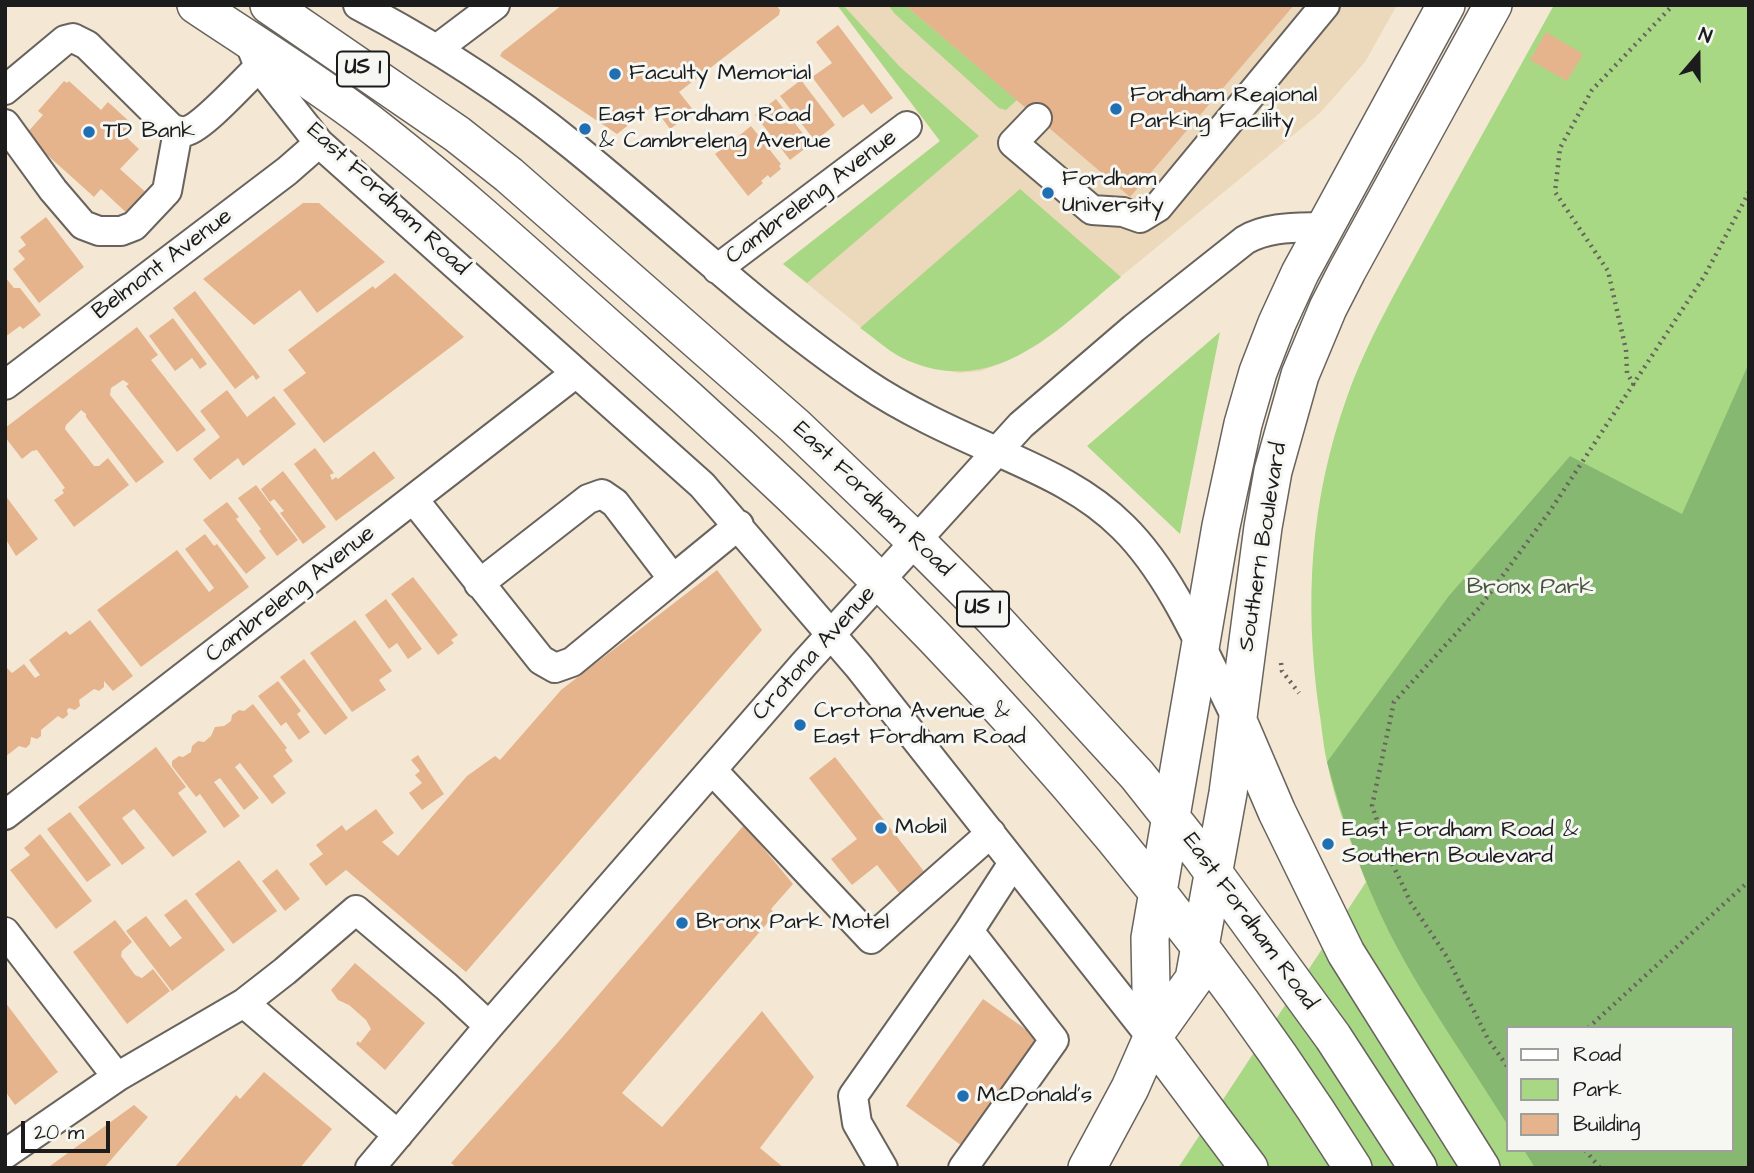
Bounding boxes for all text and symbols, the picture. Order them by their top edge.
north arrow [1663,21,1733,91]
text: N [1695,21,1716,51]
road number: US 1 [337,52,389,86]
place label: Faculty Memorial [629,60,811,88]
marker: Faculty Memorial [607,66,623,82]
place label: Fordham Regional Parking Facility [1130,82,1317,136]
marker: Fordham Regional Parking Facility [1108,101,1124,117]
place label: East Fordham Road & Cambreleng Avenue [599,102,831,156]
place label: TD Bank [103,118,195,146]
street label: East Fordham Road [300,118,474,282]
marker: East Fordham Road & Cambreleng Avenue [577,121,593,137]
marker: TD Bank [81,124,97,140]
street label: Cambreleng Avenue [721,125,903,271]
place label: Fordham University [1062,166,1164,220]
marker: Fordham University [1040,185,1056,201]
street label: Belmont Avenue [88,203,238,327]
street label: East Fordham Road [786,417,958,583]
street label: Southern Boulevard [1234,441,1294,653]
street label: Cambreleng Avenue [201,520,381,670]
park label: Bronx Park [1467,574,1593,602]
street label: Crotona Avenue [747,581,883,727]
road number: US 1 [957,592,1009,626]
place label: Crotona Avenue & East Fordham Road [814,698,1026,752]
marker: Crotona Avenue & East Fordham Road [792,717,808,733]
place label: Mobil [895,814,947,842]
place label: East Fordham Road & Southern Boulevard [1342,817,1578,871]
marker: Mobil [873,820,889,836]
street label: East Fordham Road [1176,828,1322,1016]
marker: East Fordham Road & Southern Boulevard [1320,836,1336,852]
place label: Bronx Park Motel [696,909,889,937]
marker: Bronx Park Motel [674,915,690,931]
legend [1506,1026,1733,1152]
text: Road [1573,1040,1621,1069]
text: Park [1573,1075,1622,1104]
place label: McDonald's [977,1082,1092,1110]
marker: McDonald's [955,1088,971,1104]
scale bar [24,1106,114,1150]
text: Building [1573,1110,1640,1139]
text: 20 m [34,1118,84,1147]

